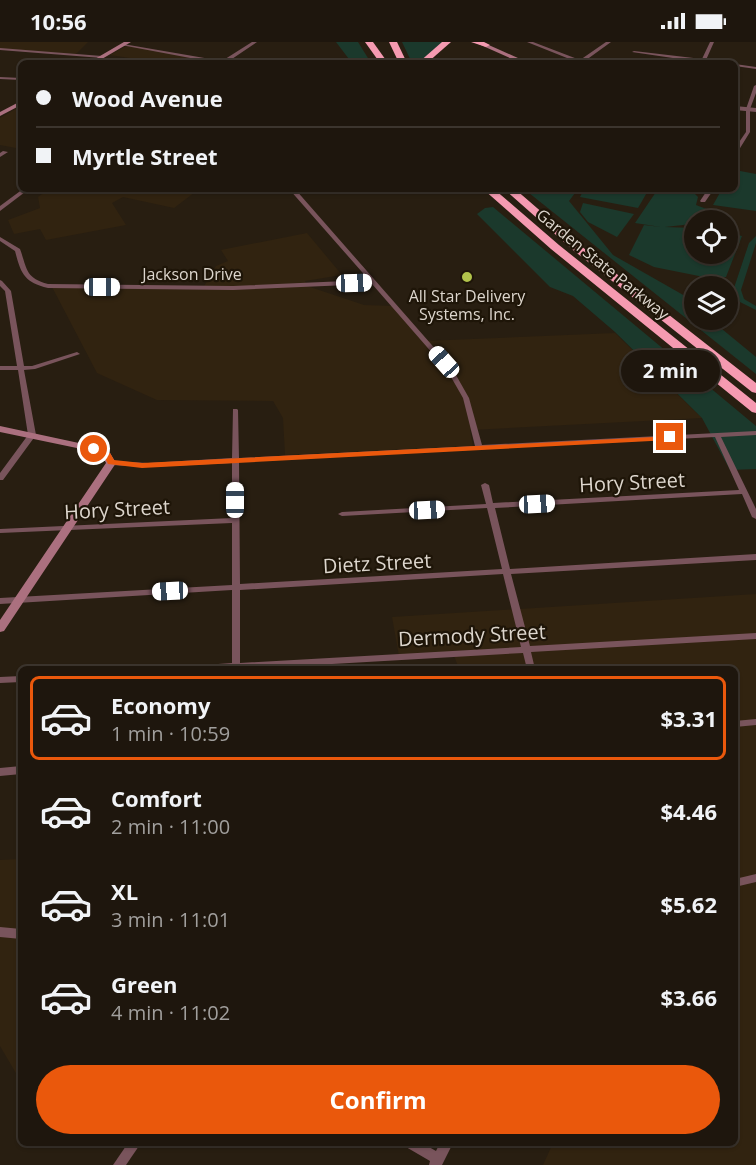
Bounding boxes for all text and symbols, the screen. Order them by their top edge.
text: 10:56 [30,6,87,36]
text: Wood Avenue [72,83,223,113]
text: Myrtle Street [72,141,217,171]
street label: Garden State Parkway [532,204,675,325]
map controls [684,210,738,330]
button: locate [684,210,738,264]
street label: Jackson Drive [140,263,242,285]
marker: All Star Delivery Systems, Inc. [460,270,474,284]
car [336,273,372,293]
button: layers [684,276,738,330]
car [84,278,120,296]
place label: All Star Delivery Systems, Inc. [409,285,526,325]
car [425,343,463,381]
callout: 2 min [620,350,720,392]
text: 2 min [643,357,698,384]
route end [656,423,683,450]
route start [80,435,107,462]
street label: Hory Street [578,466,686,498]
car [226,482,244,518]
street label: Hory Street [63,493,171,525]
car [519,494,555,514]
car [409,500,445,520]
street label: Dietz Street [322,547,432,579]
car [152,581,188,601]
street label: Dermody Street [398,618,546,652]
text: Economy [111,690,210,720]
icon: car [39,691,93,745]
text: $3.31 [660,703,717,733]
text: 1 min · 10:59 [111,720,230,747]
text: Comfort [111,783,202,813]
icon: car [39,784,93,838]
text: $4.46 [660,796,717,826]
text: 2 min · 11:00 [111,813,230,840]
text: XL [111,876,138,906]
icon: car [39,877,93,931]
text: $5.62 [660,889,717,919]
text: 3 min · 11:01 [111,906,230,933]
text: Green [111,969,177,999]
icon: car [39,970,93,1024]
text: $3.66 [660,982,717,1012]
text: 4 min · 11:02 [111,999,230,1026]
button: Confirm [36,1065,720,1134]

